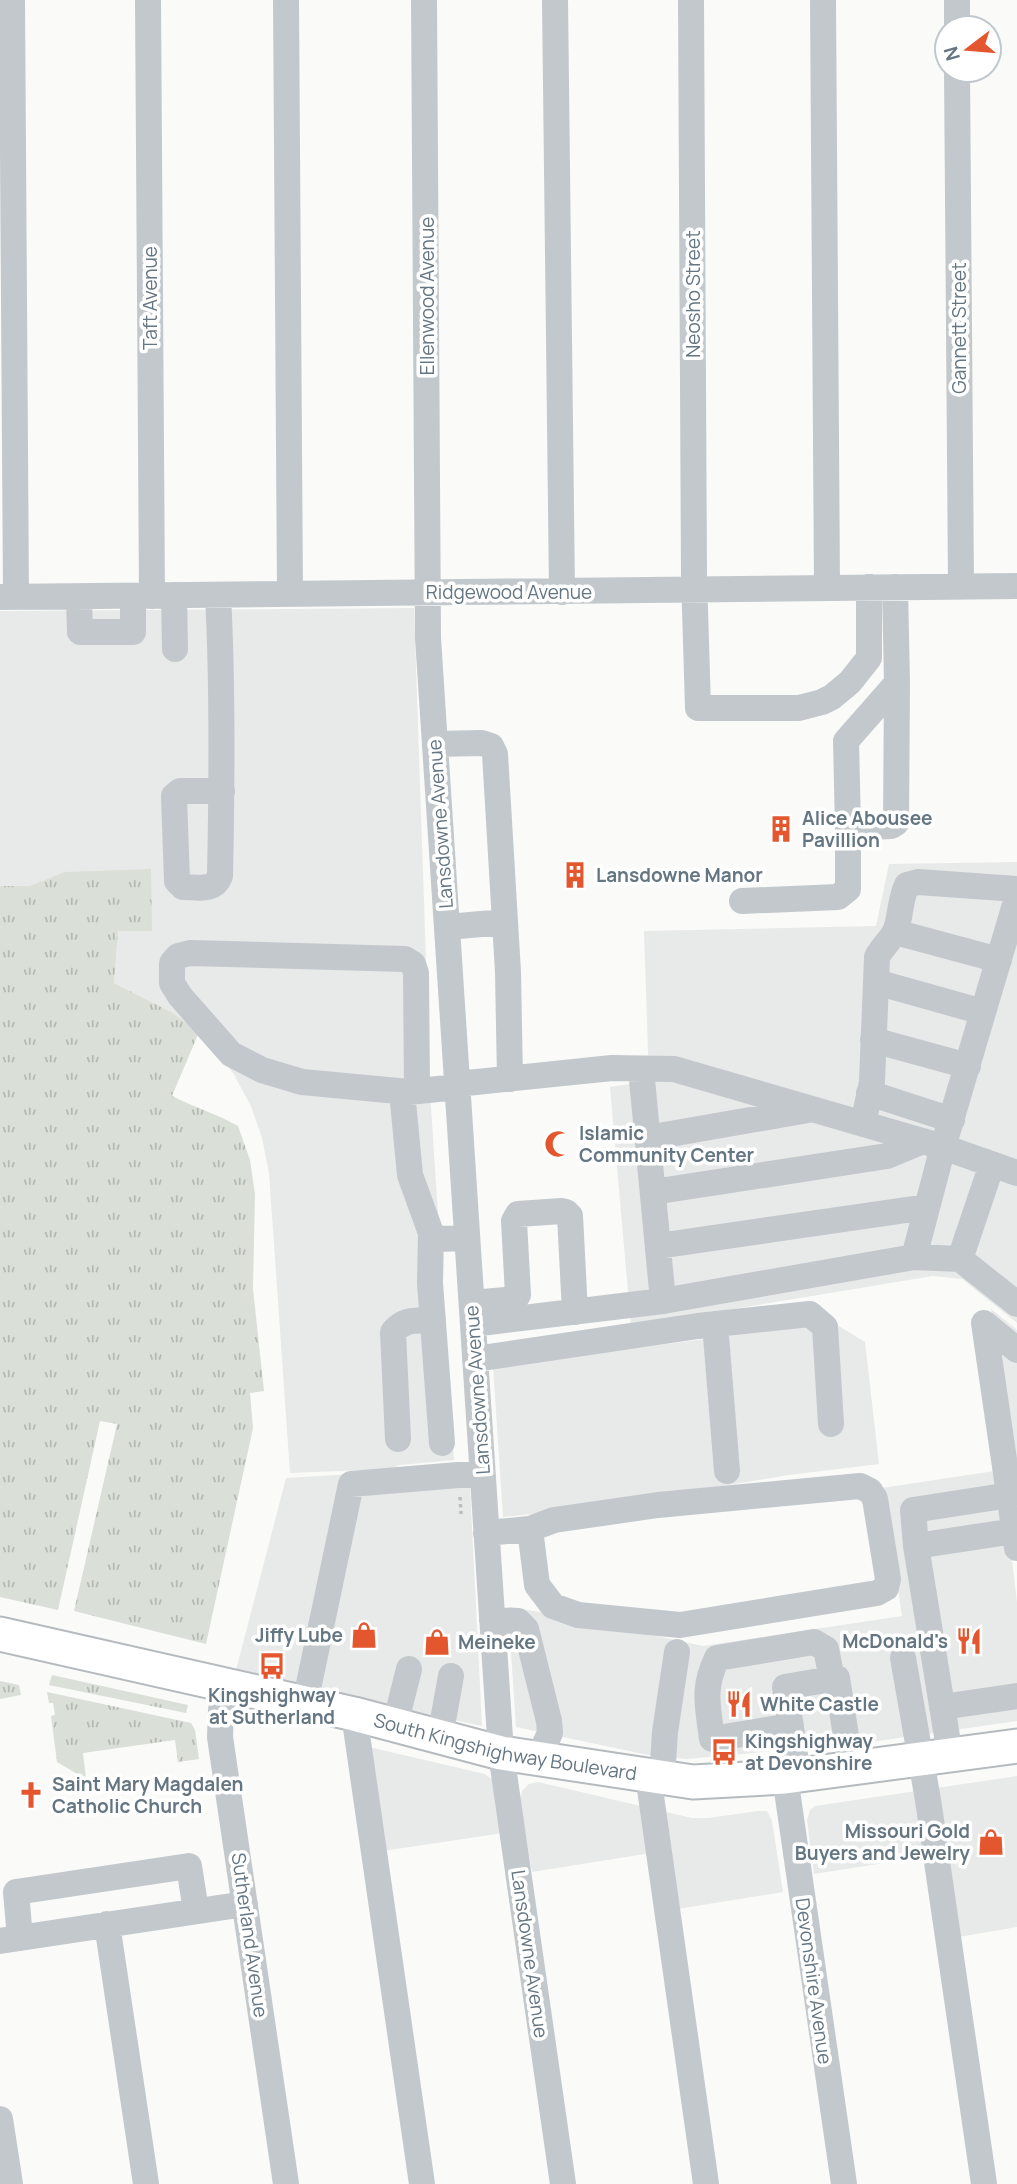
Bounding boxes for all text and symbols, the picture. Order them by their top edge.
north arrow [933,14,1003,84]
text: N [937,44,966,64]
street label: Ellenwood Avenue [414,217,440,375]
street label: Neosho Street [680,230,706,358]
street label: Taft Avenue [137,246,163,350]
street label: Gannett Street [946,262,972,394]
street label: Ridgewood Avenue [426,579,592,605]
street label: Lansdowne Avenue [421,739,459,909]
place label: Alice Abousee Pavillion [802,805,933,853]
building icon: Alice Abousee Pavillion [766,814,796,844]
building icon: Lansdowne Manor [560,860,590,890]
place label: Lansdowne Manor [596,862,763,888]
place label: Islamic Community Center [579,1120,755,1168]
mosque icon: Islamic Community Center [543,1129,573,1159]
street label: Lansdowne Avenue [458,1305,496,1475]
shop icon: Jiffy Lube [349,1620,379,1650]
place label: Jiffy Lube [255,1622,343,1648]
restaurant icon: McDonald's [954,1626,984,1656]
shop icon: Meineke [422,1627,452,1657]
place label: McDonald's [842,1628,948,1654]
place label: Meineke [458,1629,536,1655]
bus stop icon: Kingshighway at Sutherland [257,1651,287,1681]
place label: Kingshighway at Sutherland [208,1682,336,1730]
restaurant icon: White Castle [724,1689,754,1719]
place label: White Castle [760,1691,879,1717]
street label: South Kingshighway Boulevard [371,1707,639,1786]
place label: Kingshighway at Devonshire [745,1728,873,1776]
bus stop icon: Kingshighway at Devonshire [709,1737,739,1767]
place label: Saint Mary Magdalen Catholic Church [52,1771,244,1819]
church icon: Saint Mary Magdalen Catholic Church [16,1780,46,1810]
place label: Missouri Gold Buyers and Jewelry [795,1818,970,1866]
shop icon: Missouri Gold Buyers and Jewelry [976,1827,1006,1857]
street label: Sutherland Avenue [226,1851,274,2019]
street label: Lansdowne Avenue [505,1868,555,2040]
street label: Devonshire Avenue [789,1896,839,2066]

